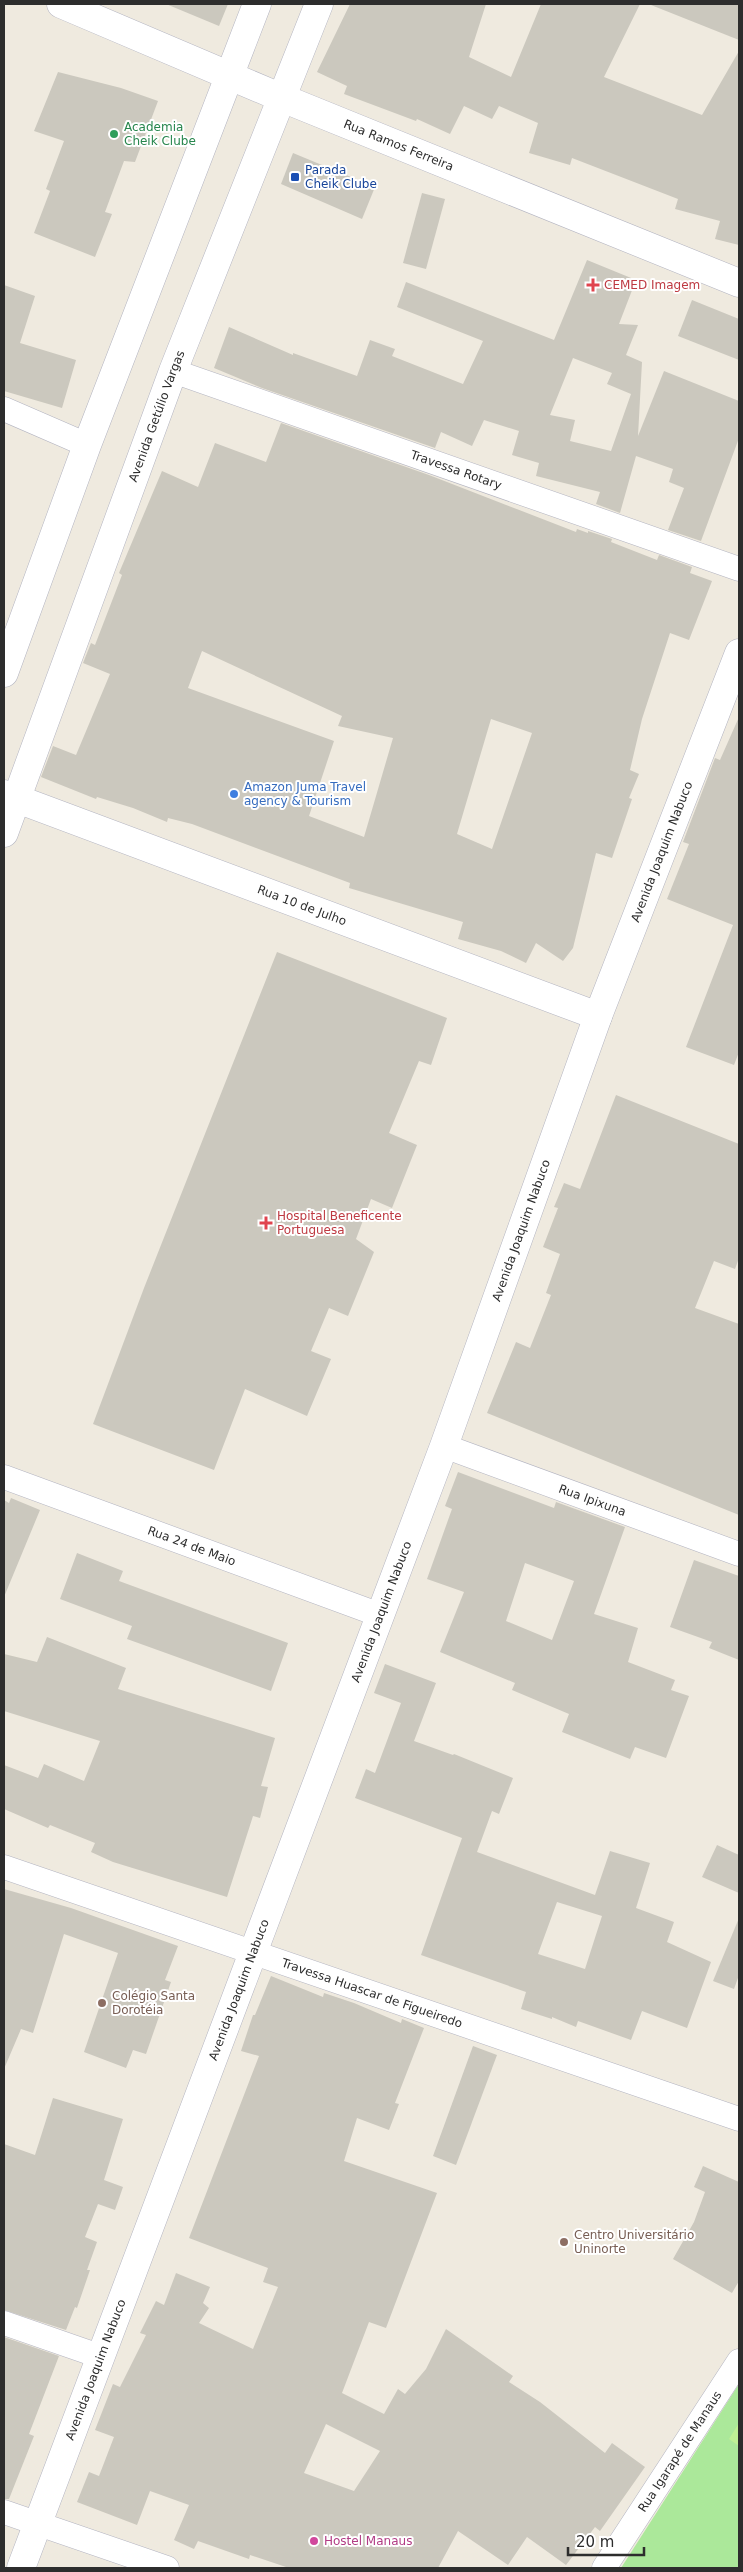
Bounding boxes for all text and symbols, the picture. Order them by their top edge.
street label: Rua Ramos Ferreira [342,117,456,174]
place label: Academia Cheik Clube [124,120,196,148]
marker: Academia Cheik Clube [108,128,120,140]
place label: Parada Cheik Clube [305,163,377,191]
marker: Parada Cheik Clube [289,171,301,183]
marker: CEMED Imagem [586,278,600,292]
place label: CEMED Imagem [604,278,700,292]
street label: Avenida Getúlio Vargas [126,348,188,484]
street label: Travessa Rotary [408,447,503,492]
street label: Avenida Joaquim Nabuco [628,779,695,924]
place label: Amazon Juma Travel agency & Tourism [244,780,366,808]
marker: Amazon Juma Travel agency & Tourism [228,788,240,800]
street label: Rua 10 de Julho [255,882,348,928]
street label: Avenida Joaquim Nabuco [489,1158,553,1303]
place label: Hospital Beneficente Portuguesa [277,1209,402,1237]
marker: Hospital Beneficente Portuguesa [259,1216,273,1230]
street label: Rua Ipixuna [557,1482,628,1519]
street label: Rua 24 de Maio [146,1523,238,1568]
street label: Avenida Joaquim Nabuco [349,1539,414,1684]
street label: Avenida Joaquim Nabuco [206,1917,272,2062]
street label: Travessa Huascar de Figueiredo [279,1955,464,2031]
place label: Colégio Santa Dorotéia [112,1989,195,2017]
marker: Colégio Santa Dorotéia [96,1997,108,2009]
place label: Centro Universitário Uninorte [574,2228,694,2256]
marker: Centro Universitário Uninorte [558,2236,570,2248]
street label: Avenida Joaquim Nabuco [63,2297,129,2442]
street label: Rua Igarapé de Manaus [635,2388,724,2515]
scale bar [568,2524,644,2556]
text: 20 m [576,2533,614,2551]
place label: Hostel Manaus [324,2534,412,2548]
marker: Hostel Manaus [308,2535,320,2547]

